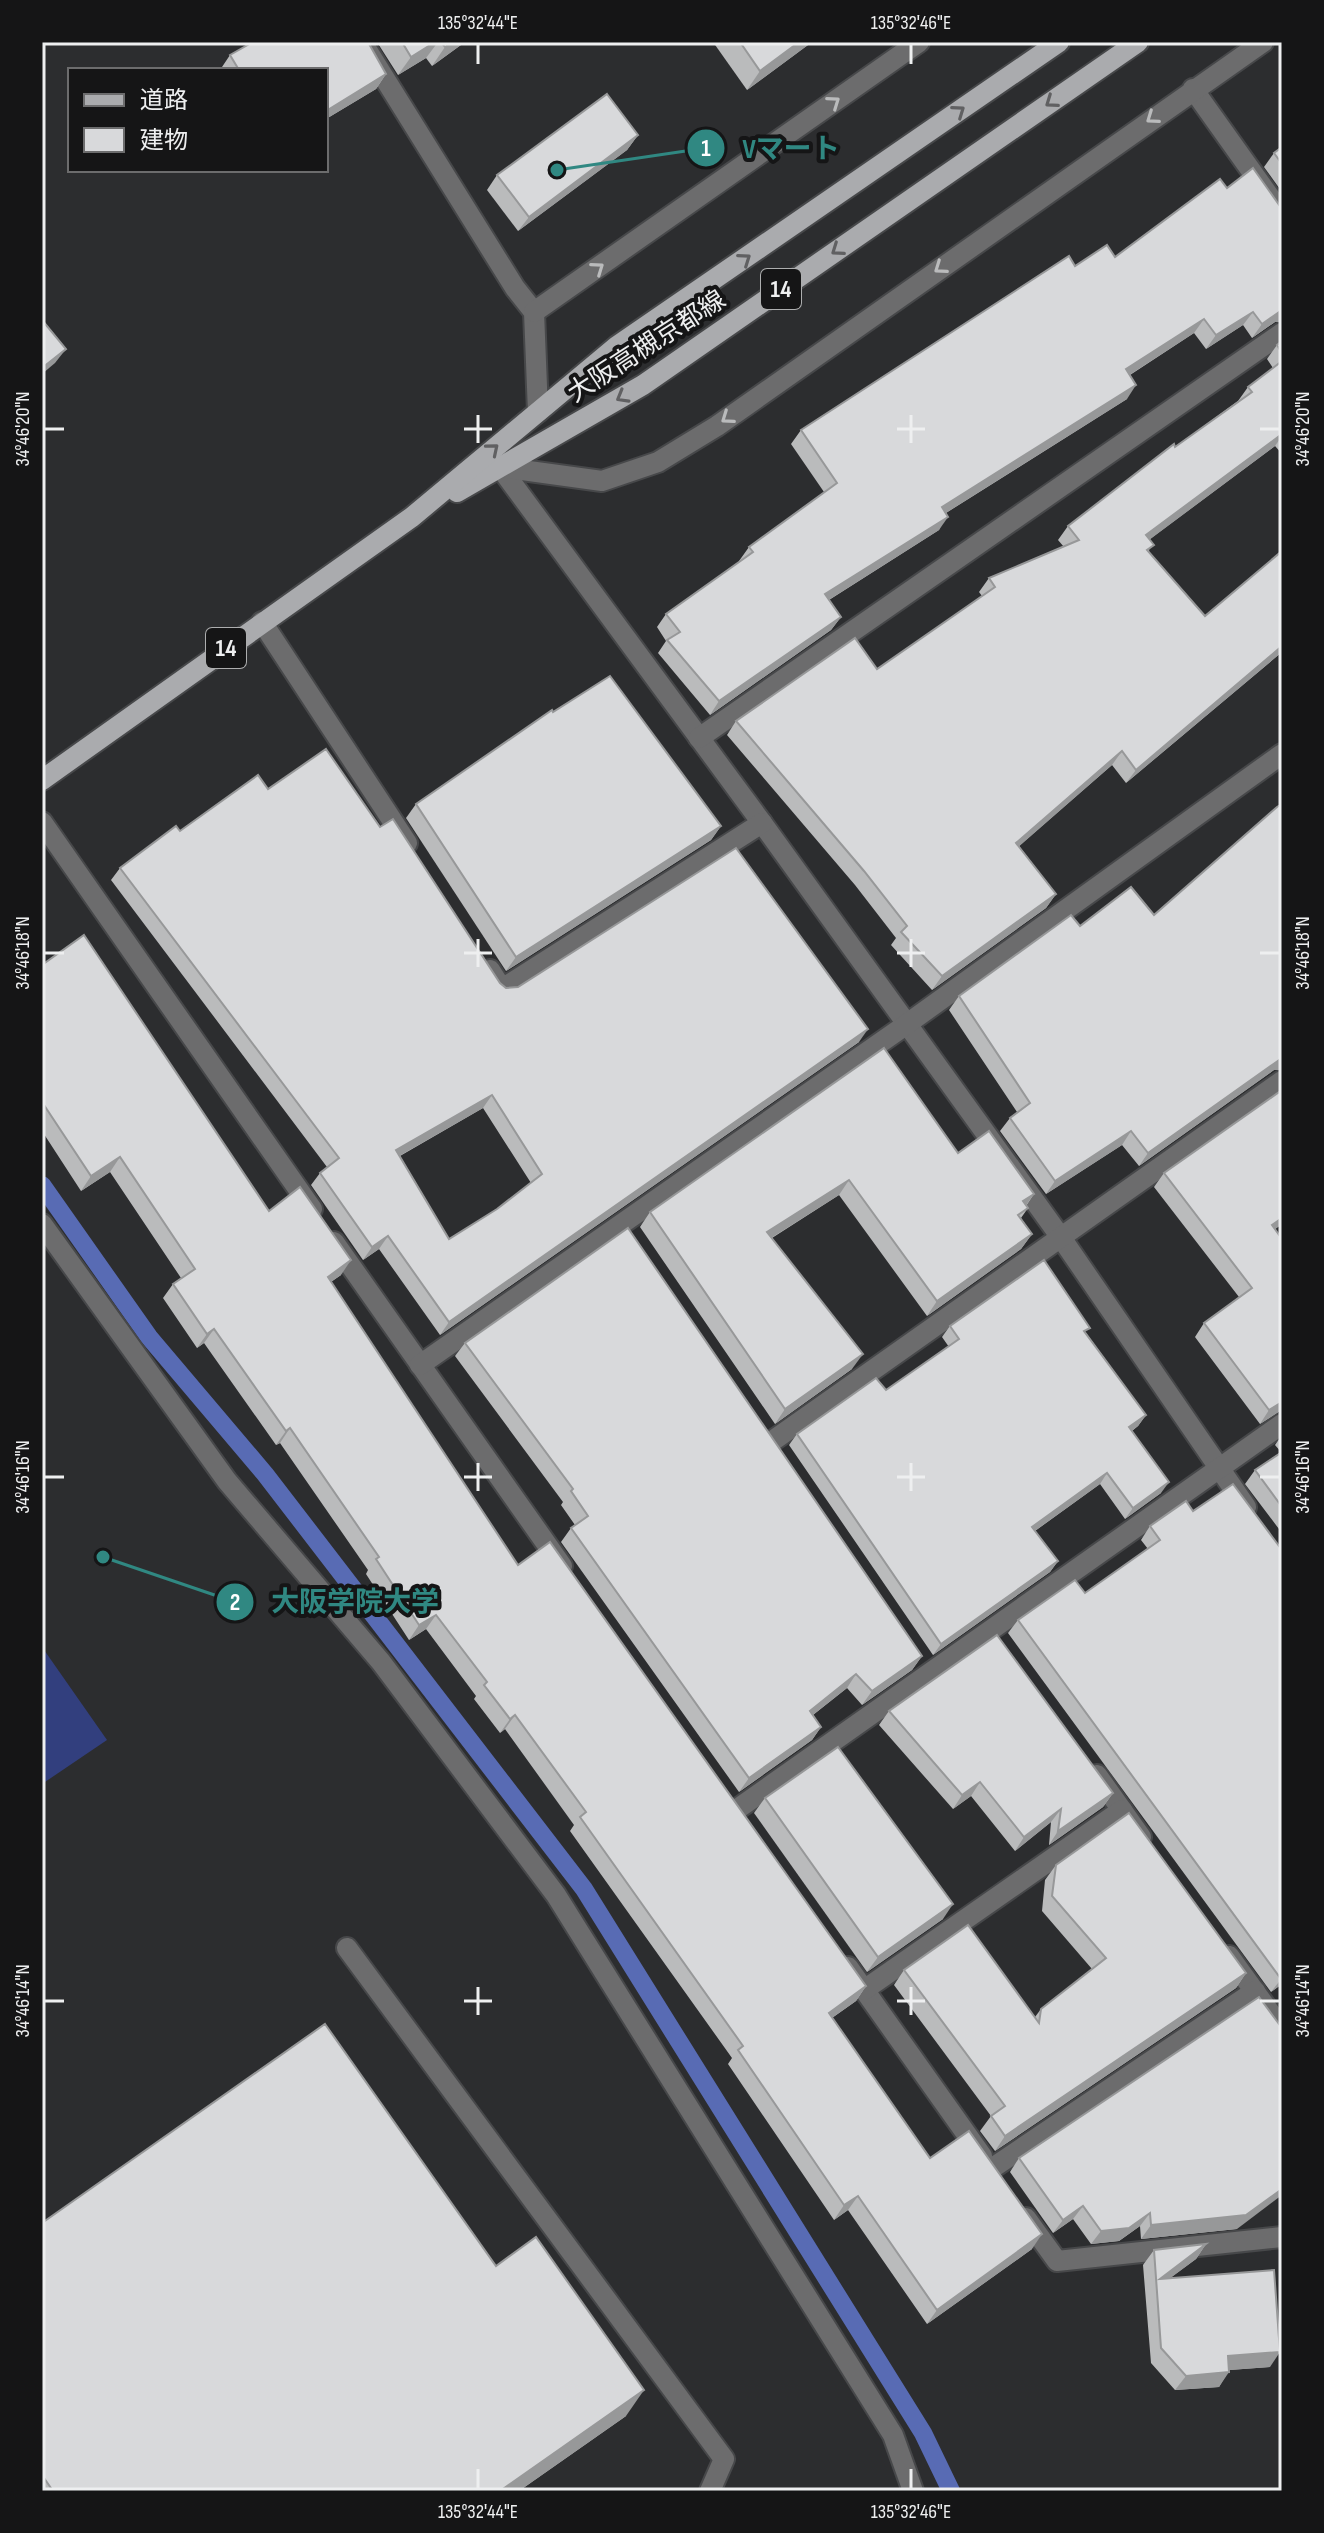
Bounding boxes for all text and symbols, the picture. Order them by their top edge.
text: 135°32'44"E [438,11,518,35]
text: 135°32'46"E [871,11,951,35]
legend [68,68,328,172]
text: 道路 [140,86,188,115]
one-way arrow [1045,92,1059,107]
one-way arrow [825,97,839,112]
one-way arrow [950,106,964,121]
one-way arrow [1147,108,1161,123]
callout: Vマート [686,122,856,174]
text: 建物 [140,126,188,155]
text: Vマート [742,133,840,166]
text: 1 [701,134,711,163]
one-way arrow [832,241,846,256]
one-way arrow [736,254,750,269]
one-way arrow [934,258,948,273]
one-way arrow [589,263,603,278]
road number: 14 [761,269,801,309]
street label: 大阪高槻京都線 [562,284,732,410]
one-way arrow [616,387,631,403]
text: 34°46'20"N [11,392,35,467]
text: 34°46'20"N [1291,392,1315,467]
one-way arrow [722,408,736,423]
one-way arrow [484,444,498,459]
road number: 14 [206,628,246,668]
text: 34°46'18"N [11,916,35,990]
text: 34°46'18"N [1291,916,1315,990]
text: 34°46'16"N [11,1440,35,1514]
text: 34°46'16"N [1291,1440,1315,1514]
callout: 大阪学院大学 [215,1576,455,1628]
text: 大阪学院大学 [271,1586,439,1619]
text: 2 [230,1588,240,1617]
text: 34°46'14"N [11,1964,35,2038]
text: 34°46'14"N [1291,1964,1315,2038]
text: 135°32'44"E [438,2500,518,2524]
text: 135°32'46"E [871,2500,951,2524]

